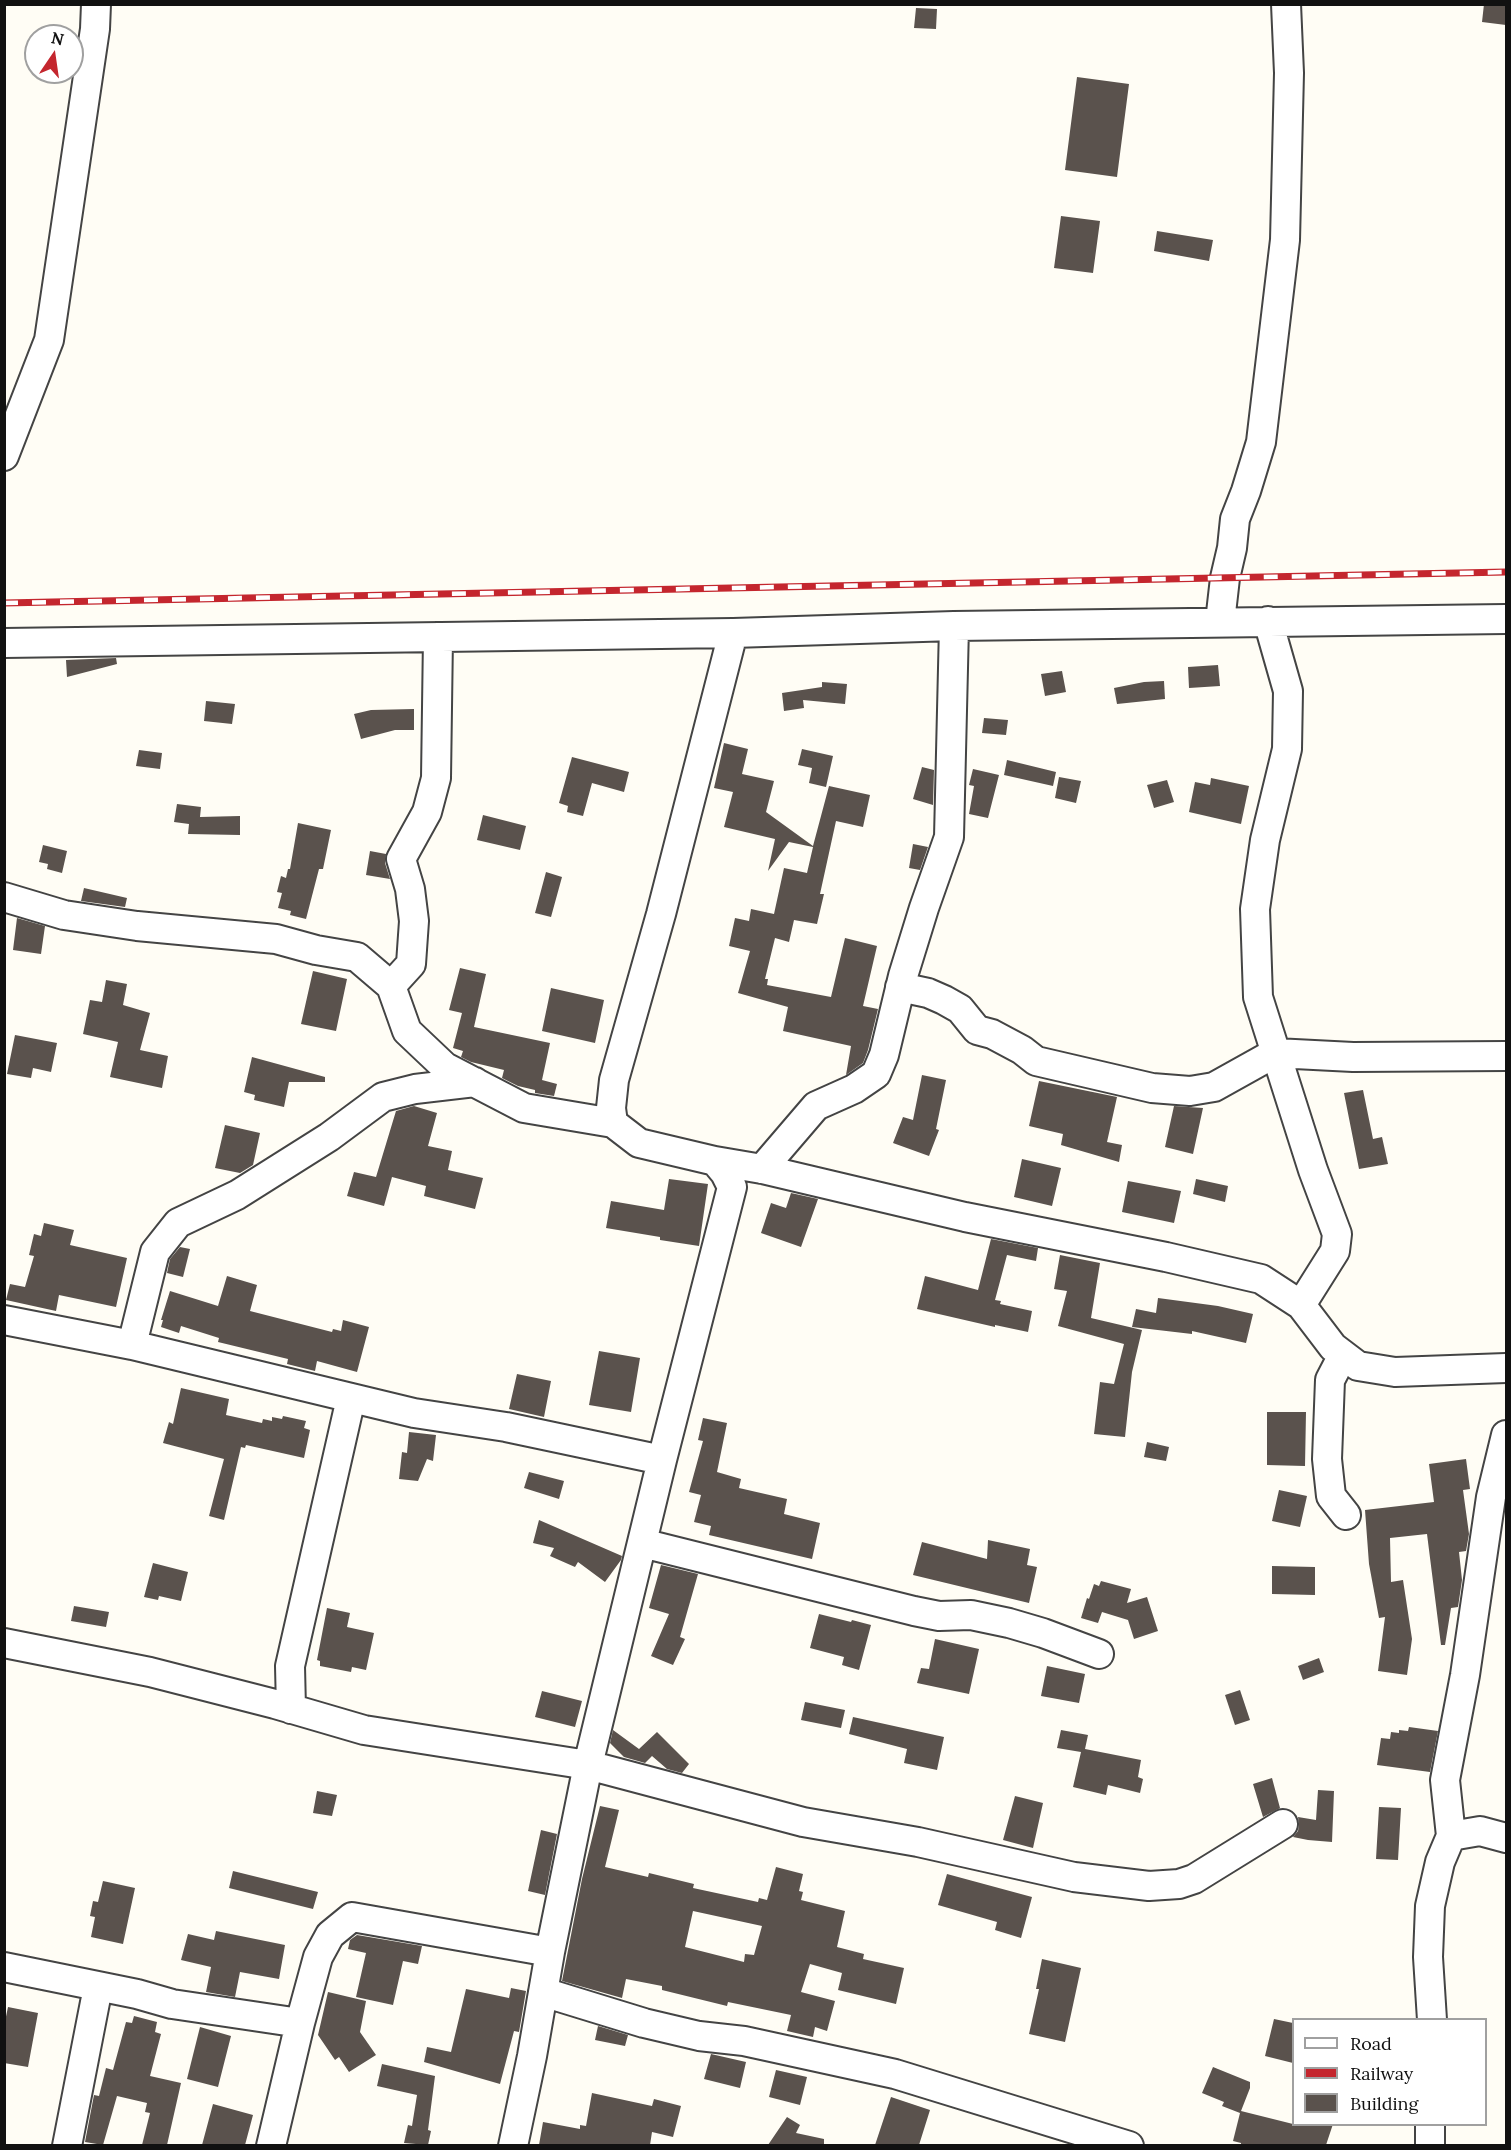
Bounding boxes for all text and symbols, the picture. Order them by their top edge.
north arrow [24,24,84,84]
text: N [49,27,66,50]
legend [1292,2018,1487,2126]
text: Road [1350,2032,1392,2055]
text: Railway [1350,2062,1413,2085]
text: Building [1350,2092,1418,2115]

